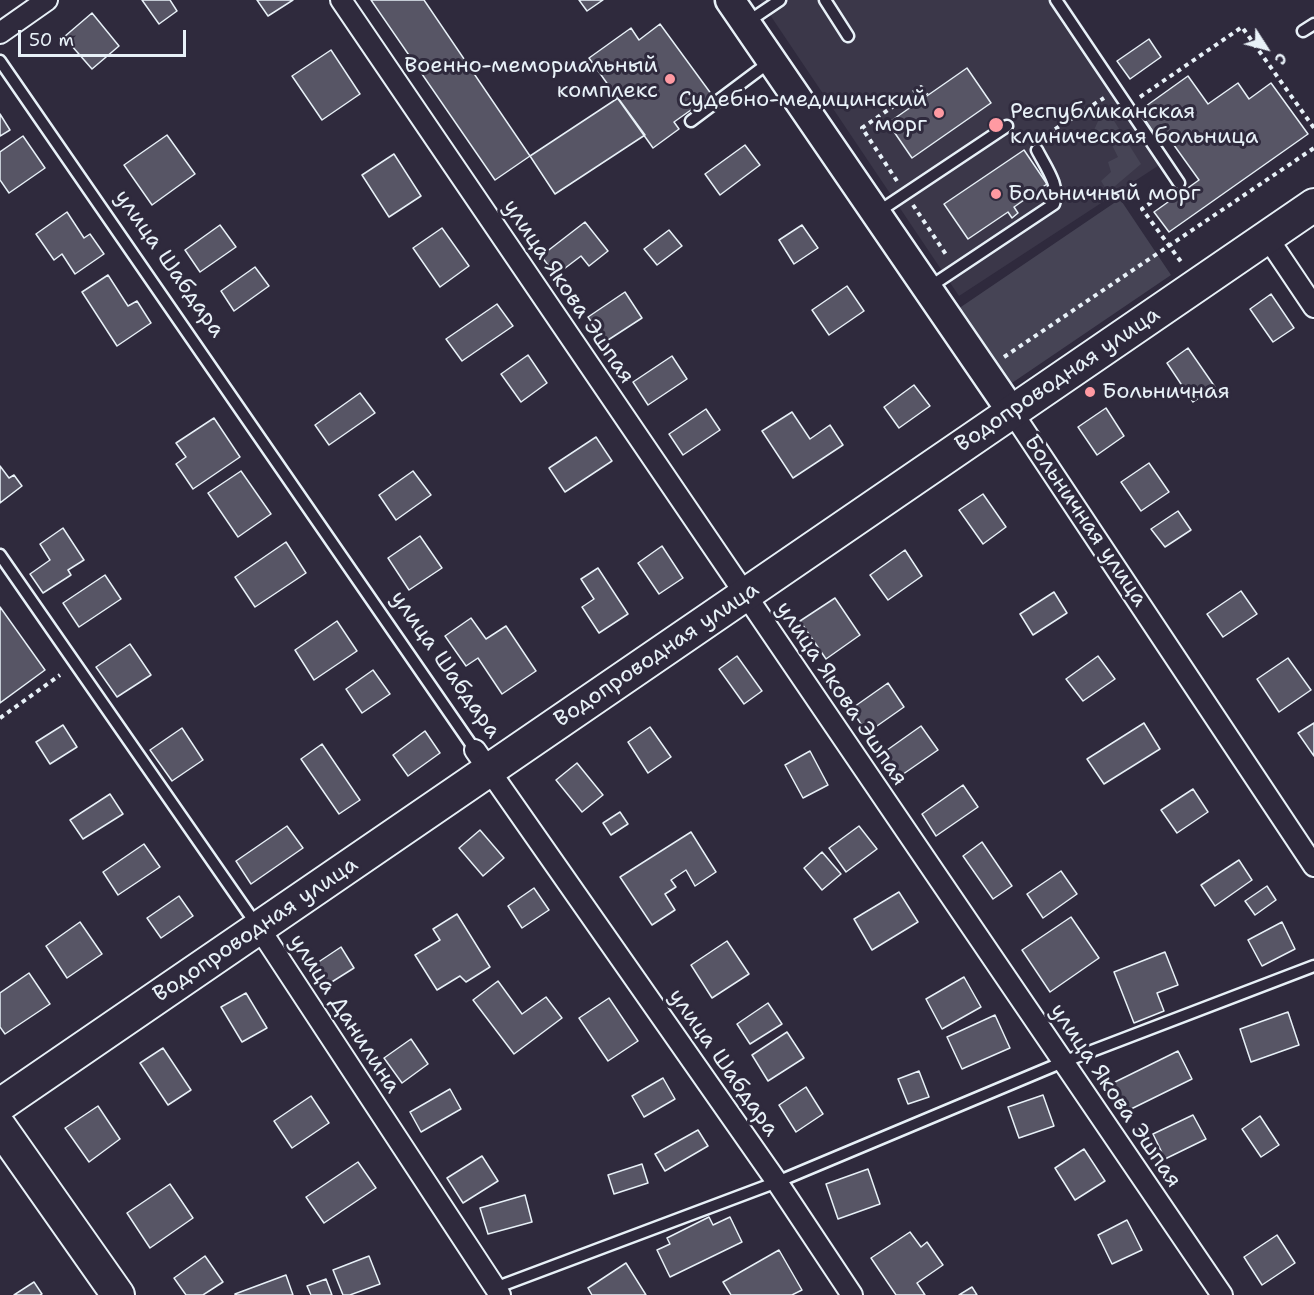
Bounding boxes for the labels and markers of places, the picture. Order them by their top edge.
place label: Военно-мемориальный комплекс [404,53,658,104]
marker: Военно-мемориальный комплекс [663,72,677,86]
place label: Судебно-медицинский морг [678,87,927,138]
place label: Республиканская клиническая больница [1010,99,1258,150]
marker: Судебно-медицинский морг [932,106,946,120]
marker: Республиканская клиническая больница [987,116,1005,134]
place label: Больничный морг [1008,181,1200,207]
marker: Больничный морг [989,187,1003,201]
place label: Больничная [1102,379,1230,405]
marker: Больничная [1083,385,1097,399]

